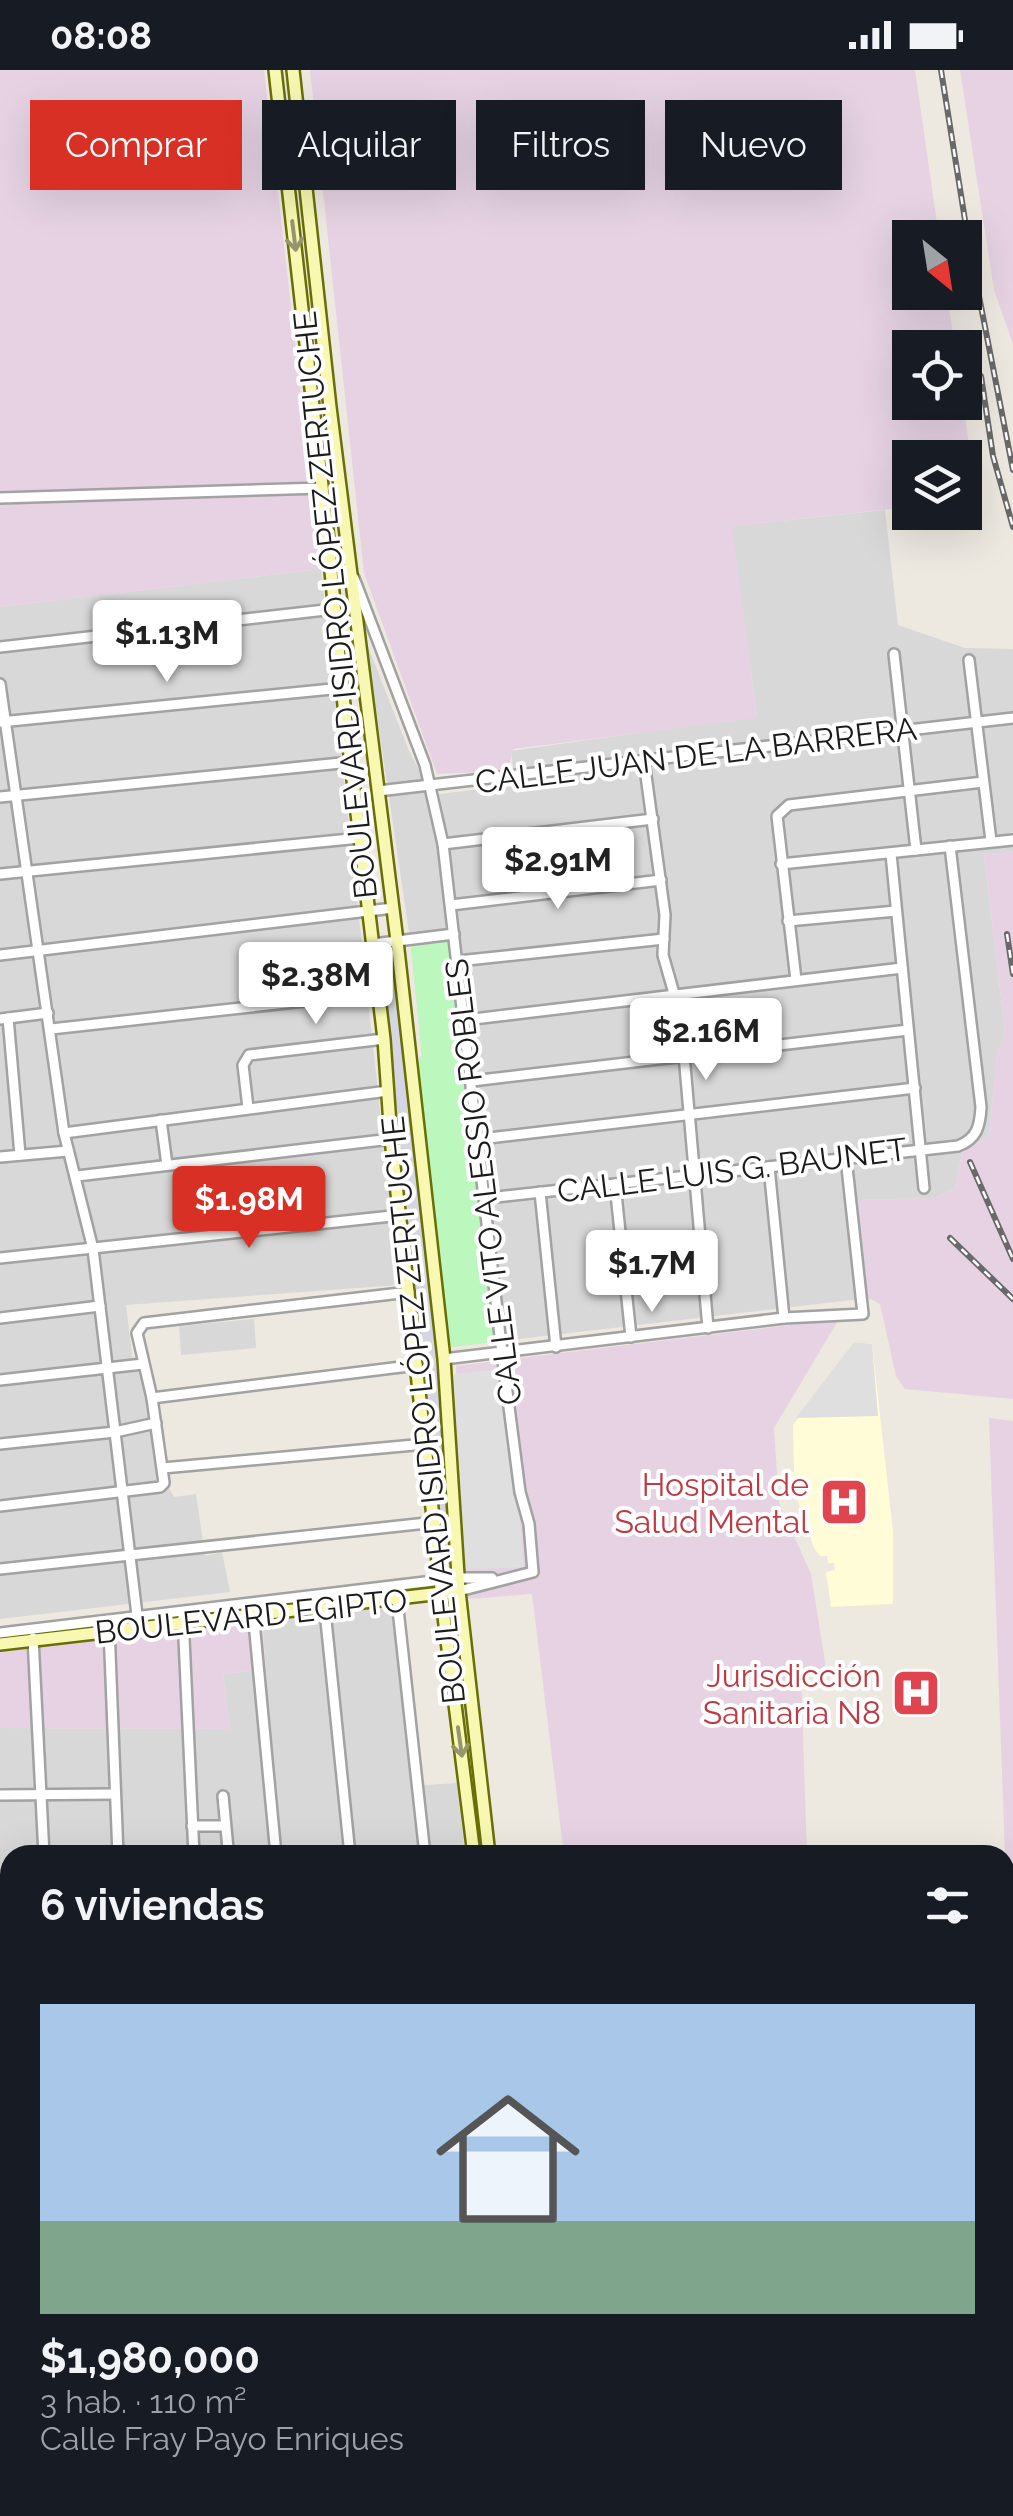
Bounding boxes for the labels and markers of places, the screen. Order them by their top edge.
pin: $1.13M [86,600,248,685]
pin: $2.91M [477,827,639,912]
pin: $2.38M [235,942,397,1027]
pin: $2.16M [625,998,787,1083]
pin: $1.98M [168,1166,330,1251]
pin: $1.7M [582,1230,722,1315]
place label: Hospital de Salud Mental [614,1466,809,1540]
hospital icon: Hospital de Salud Mental [818,1476,870,1528]
place label: Jurisdicción Sanitaria N8 [703,1657,881,1731]
hospital icon: Jurisdicción Sanitaria N8 [890,1667,942,1719]

